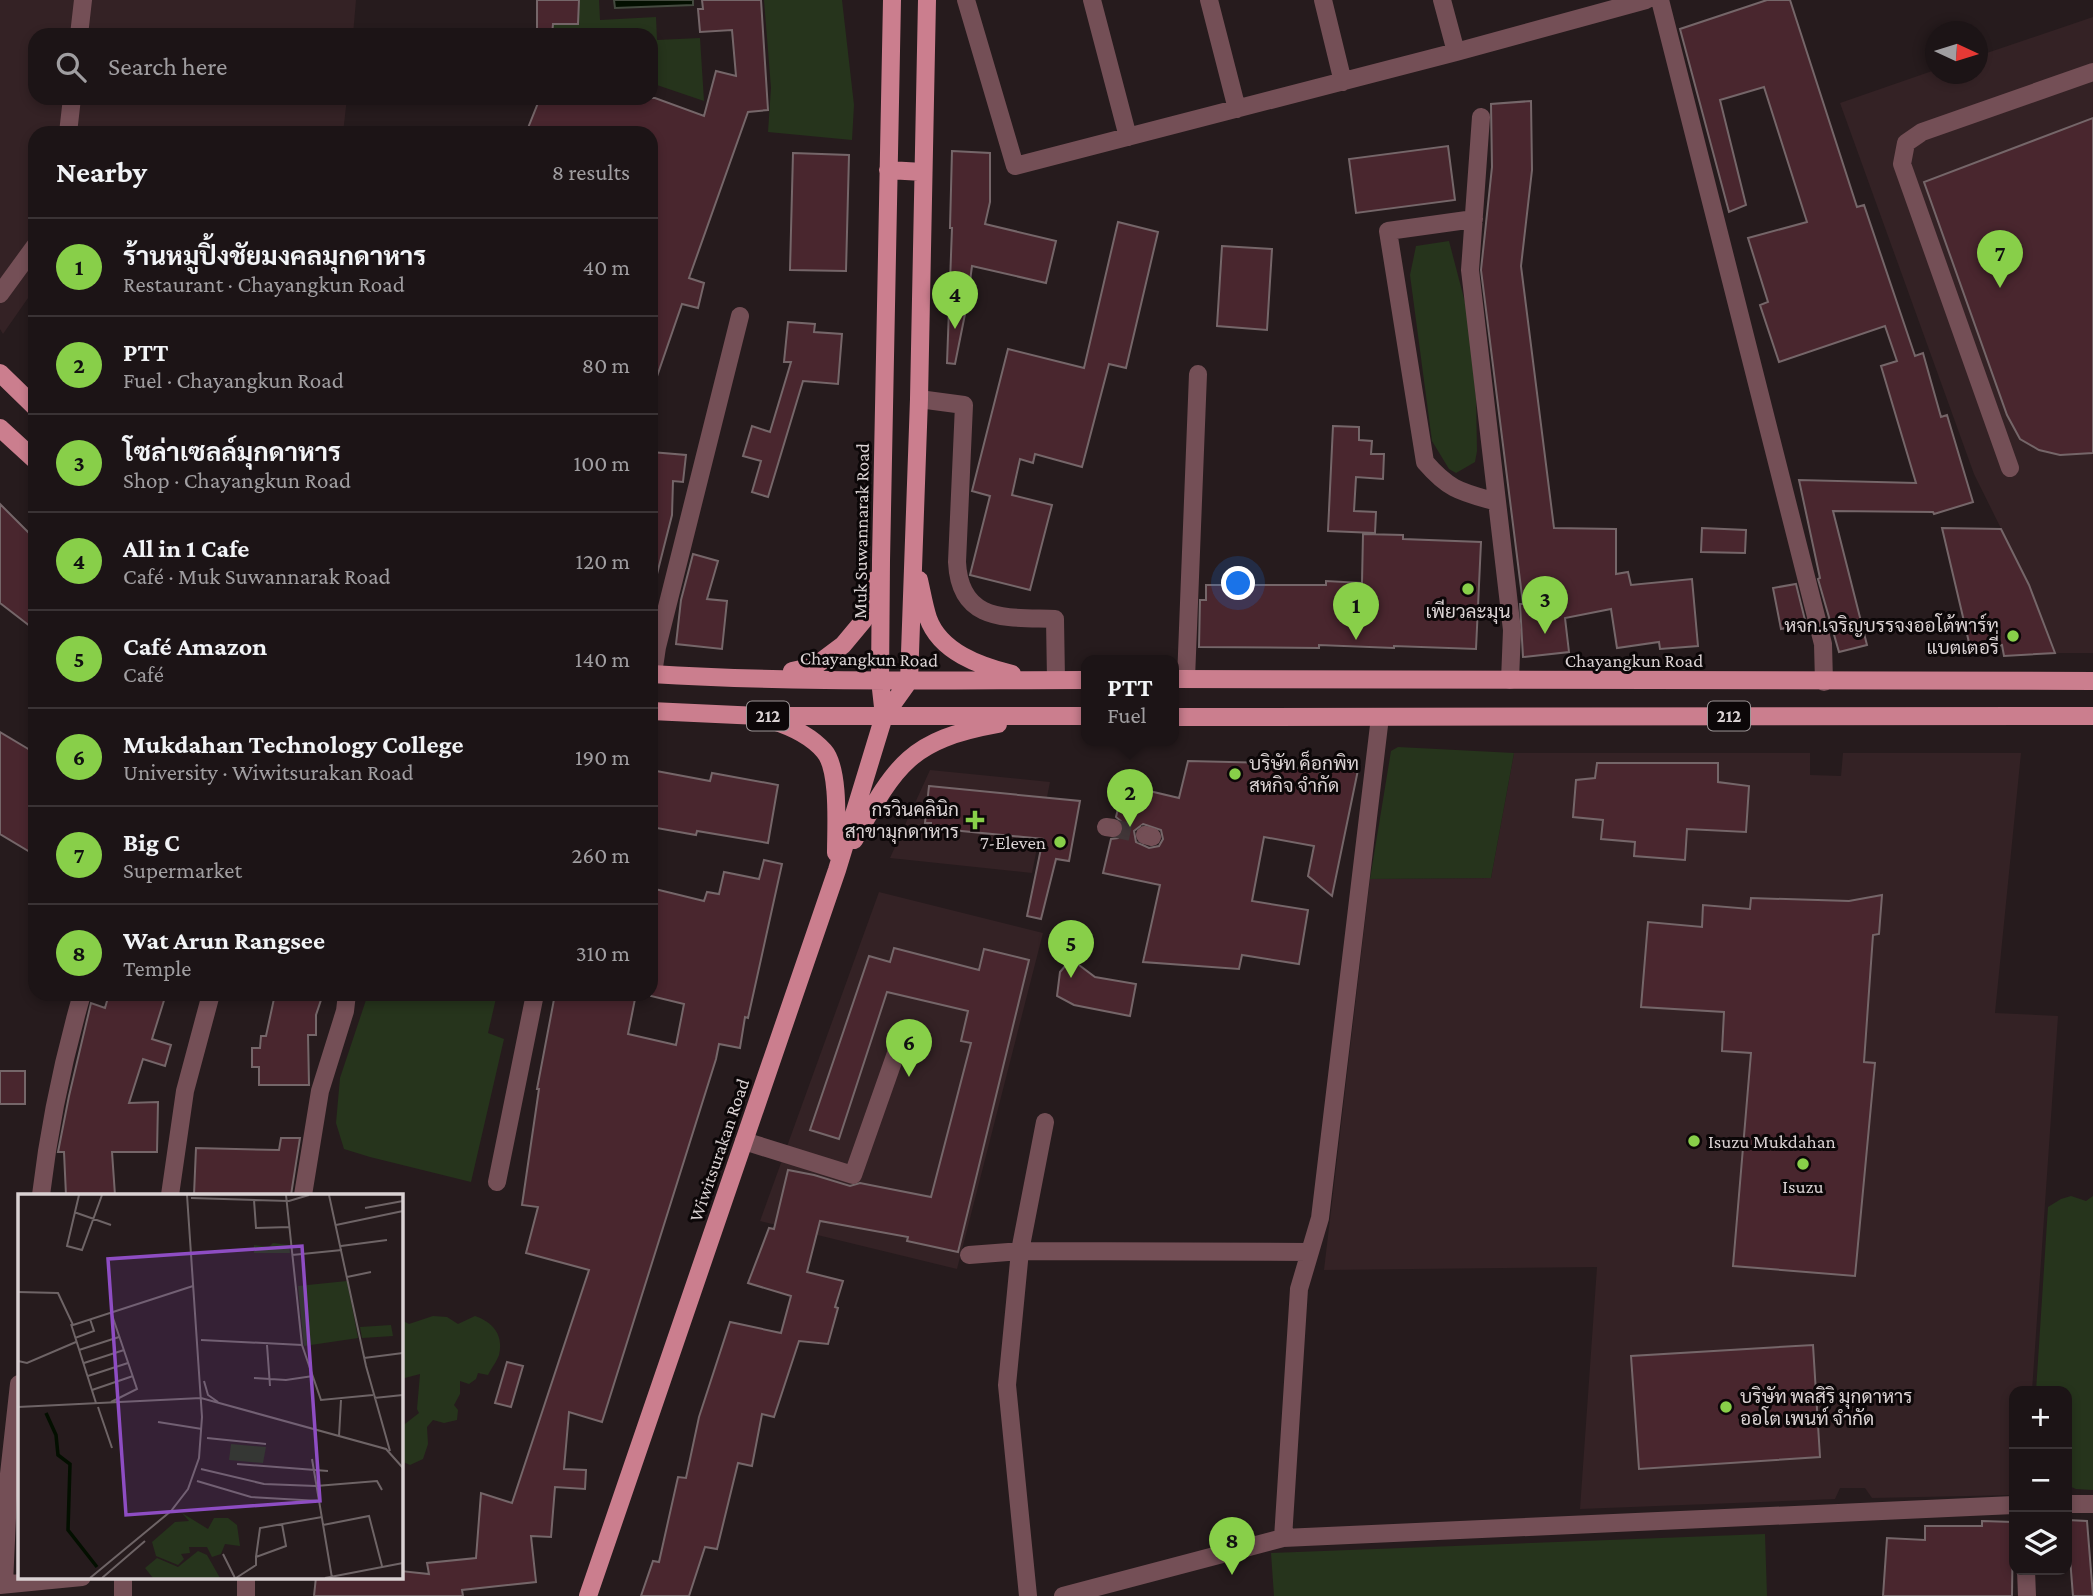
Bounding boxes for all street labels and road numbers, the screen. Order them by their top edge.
street label: Muk Suwannarak Road [849,443,873,619]
street label: Chayangkun Road [800,647,938,671]
street label: Chayangkun Road [1565,650,1703,671]
road number: 212 [747,702,789,730]
road number: 212 [1708,702,1750,730]
street label: Wiwitsurakan Road [685,1076,753,1224]

